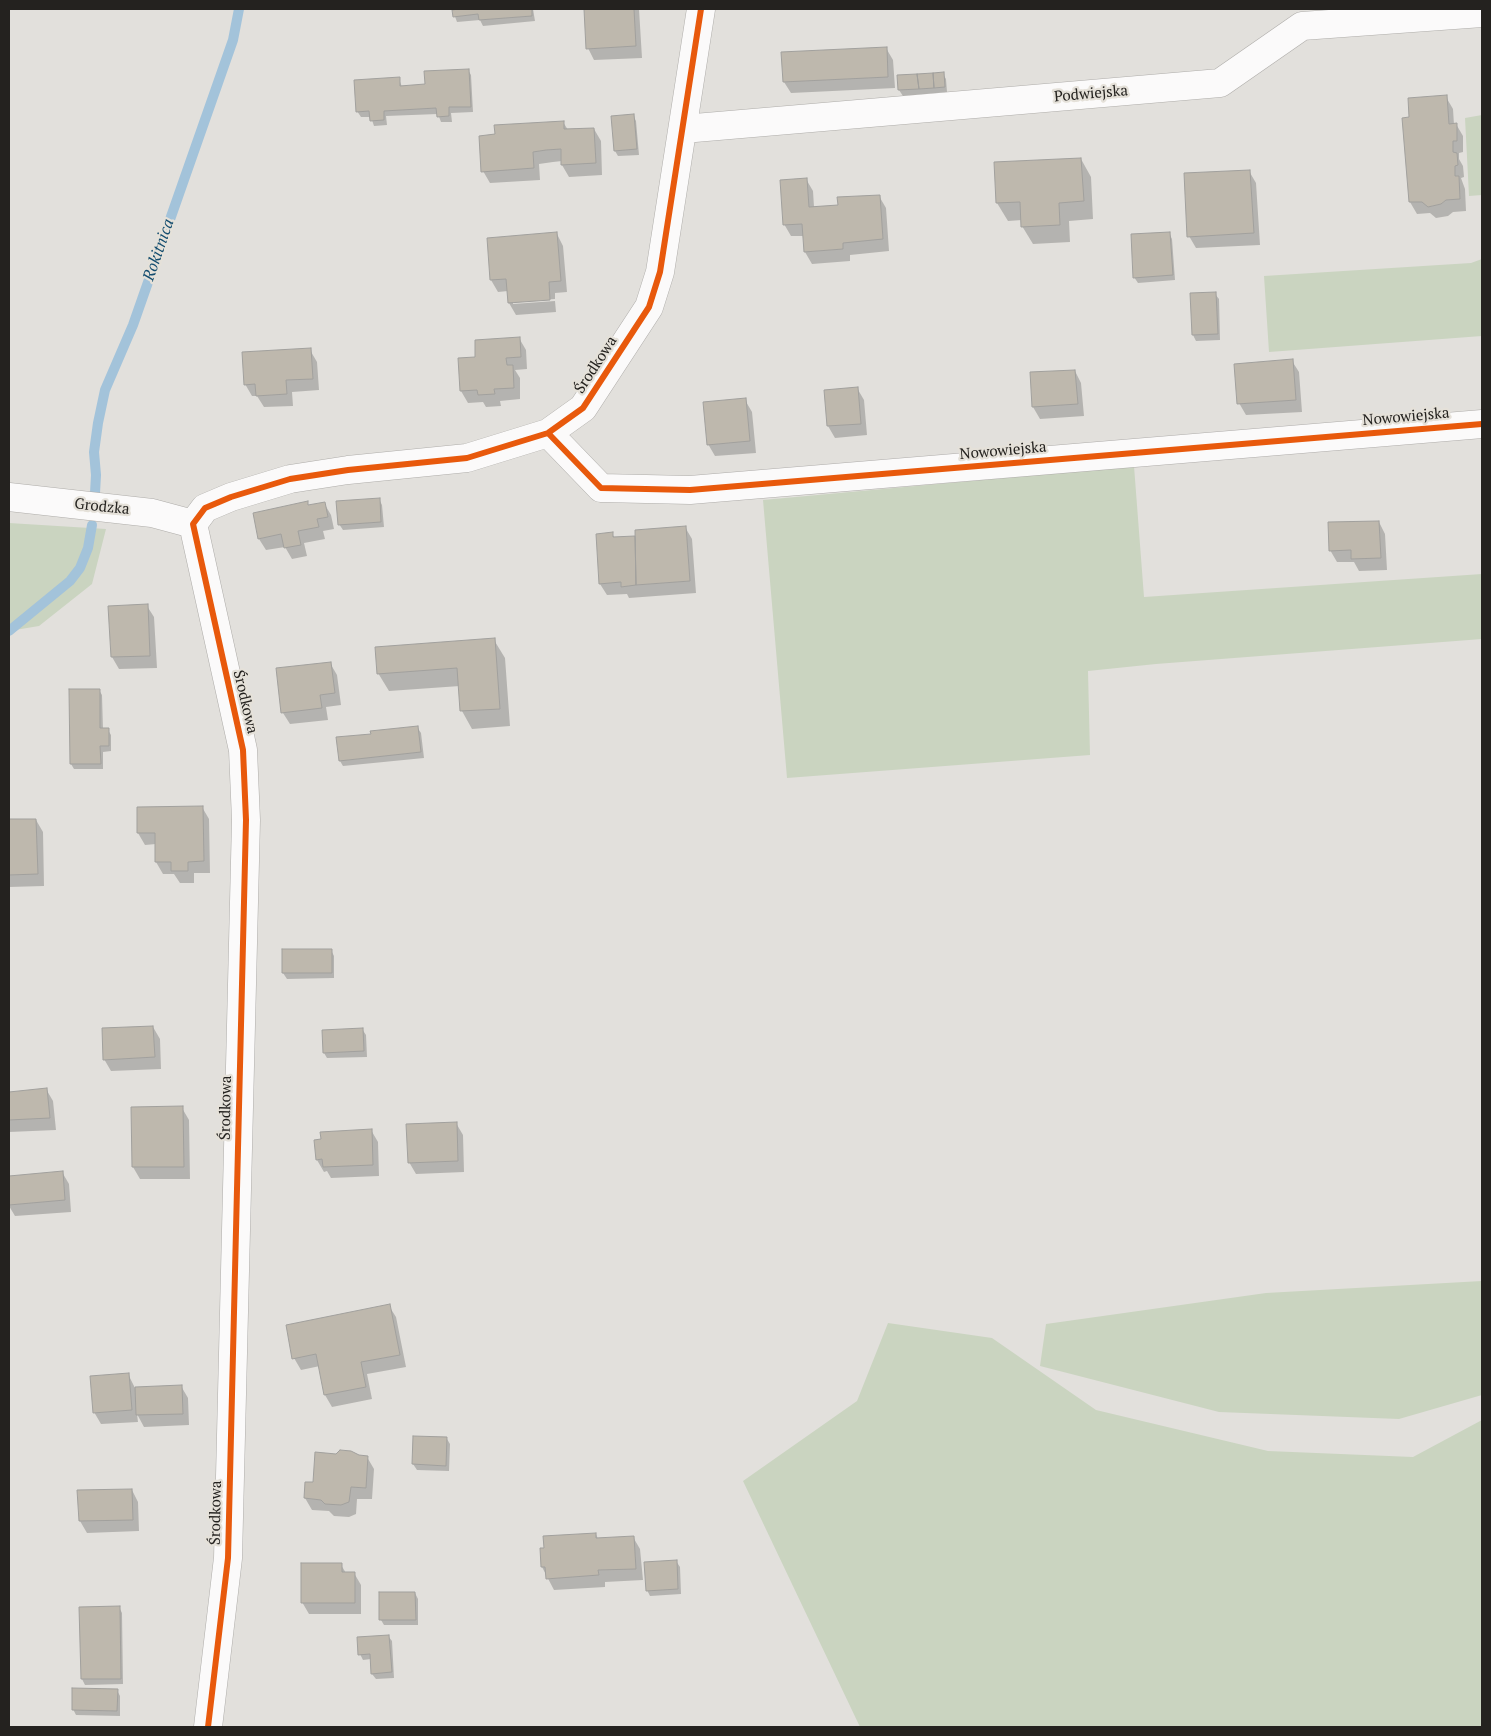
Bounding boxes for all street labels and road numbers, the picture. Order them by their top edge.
street label: Podwiejska [1053,82,1129,106]
street label: Środkowa [571,333,621,397]
street label: Nowowiejska [1362,404,1450,430]
street label: Nowowiejska [959,438,1047,464]
street label: Grodzka [74,495,130,519]
street label: Środkowa [229,669,261,735]
street label: Środkowa [216,1076,236,1140]
street label: Środkowa [206,1481,226,1545]

